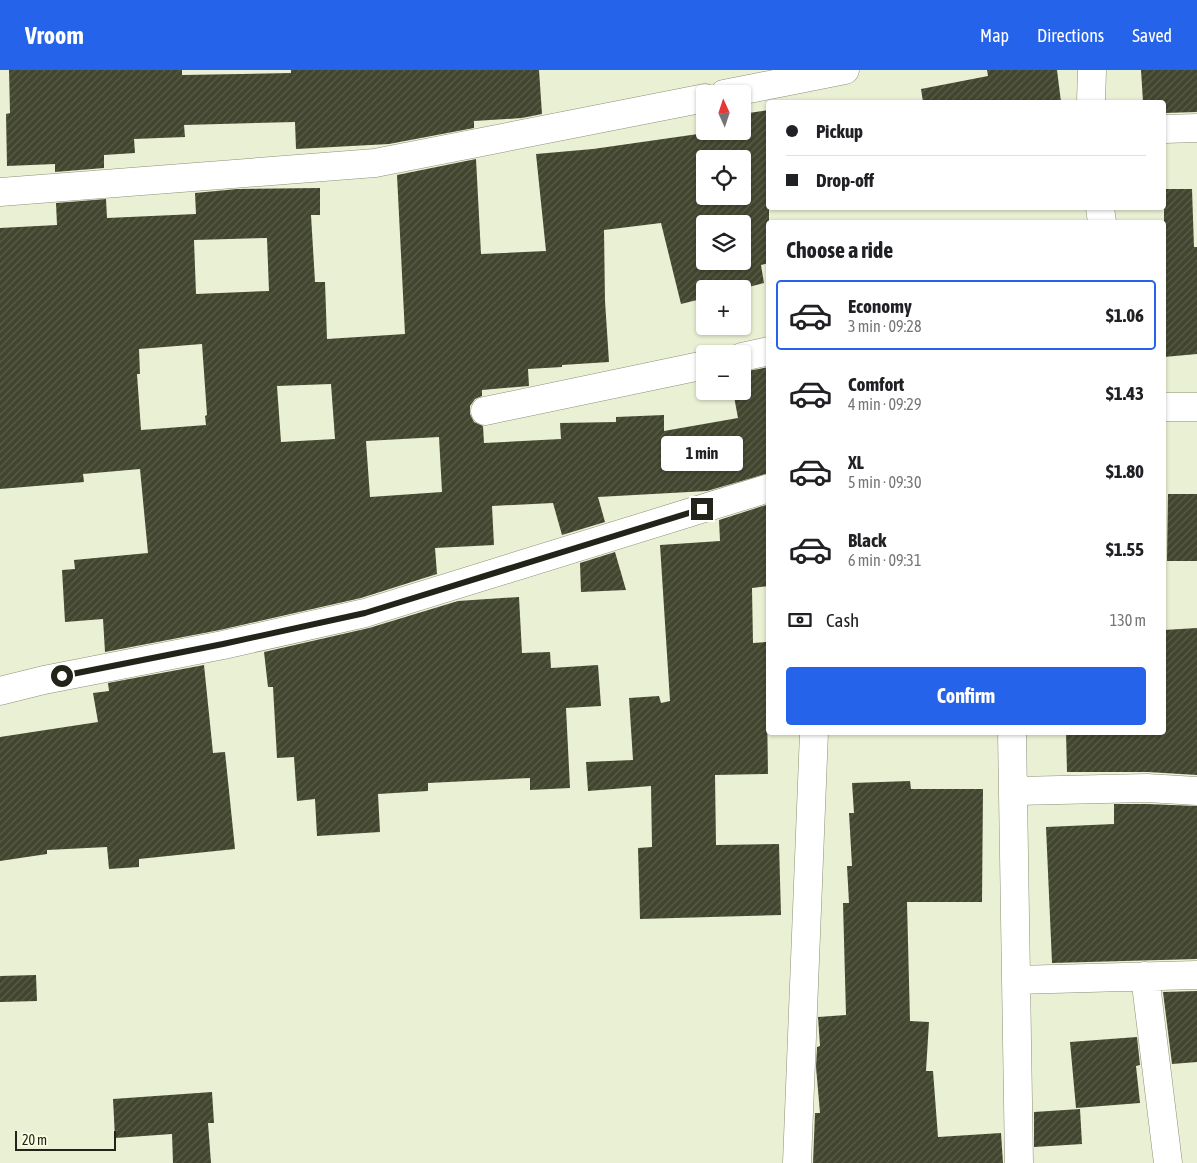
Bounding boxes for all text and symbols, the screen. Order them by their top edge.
text: Vroom [25,22,84,49]
text: Map [980,25,1009,46]
text: Directions [1037,25,1104,46]
text: Saved [1132,25,1172,46]
north arrow [696,85,751,140]
map controls [696,85,751,400]
text: Pickup [816,120,863,142]
button: locate [696,150,751,205]
text: Drop-off [816,169,874,191]
button: layers [696,215,751,270]
text: Choose a ride [786,237,893,263]
button: + [696,280,751,335]
icon: car [788,293,833,338]
text: Economy [848,295,912,317]
text: $1.06 [1106,304,1144,326]
text: 3 min · 09:28 [848,317,921,335]
button: − [696,345,751,400]
icon: car [788,371,833,416]
text: Comfort [848,373,904,395]
text: $1.43 [1106,382,1144,404]
text: 4 min · 09:29 [848,395,921,413]
callout: 1 min [661,436,743,472]
text: 1 min [686,444,718,462]
icon: car [788,449,833,494]
text: XL [848,451,864,473]
text: $1.80 [1106,460,1144,482]
text: 5 min · 09:30 [848,473,921,491]
route end [691,498,713,520]
icon: car [788,527,833,572]
text: Black [848,529,886,551]
text: $1.55 [1106,538,1144,560]
text: 6 min · 09:31 [848,551,921,569]
icon: cash [786,606,814,634]
text: Cash [826,609,859,631]
text: 130 m [1110,611,1146,629]
route start [51,665,73,687]
button: Confirm [786,667,1146,725]
scale bar [15,1128,116,1151]
text: 20 m [22,1132,47,1148]

